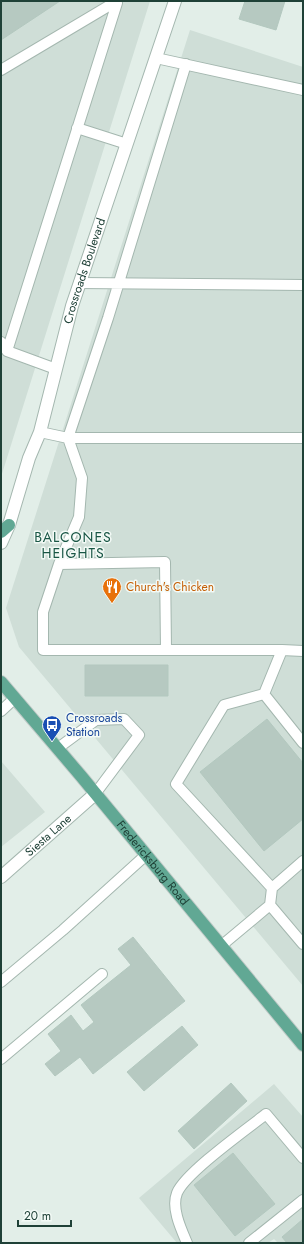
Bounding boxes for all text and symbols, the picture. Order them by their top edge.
street label: Crossroads Boulevard [59,216,110,326]
district label: BALCONES HEIGHTS [34,527,112,563]
restaurant icon: Church's Chicken [101,576,123,604]
place label: Church's Chicken [126,578,214,596]
place label: Crossroads Station [66,709,122,741]
bus stop icon: Crossroads Station [41,714,63,742]
street label: Siesta Lane [21,810,75,861]
street label: Fredericksburg Road [112,816,193,909]
scale bar [18,1202,71,1228]
text: 20 m [24,1207,51,1225]

